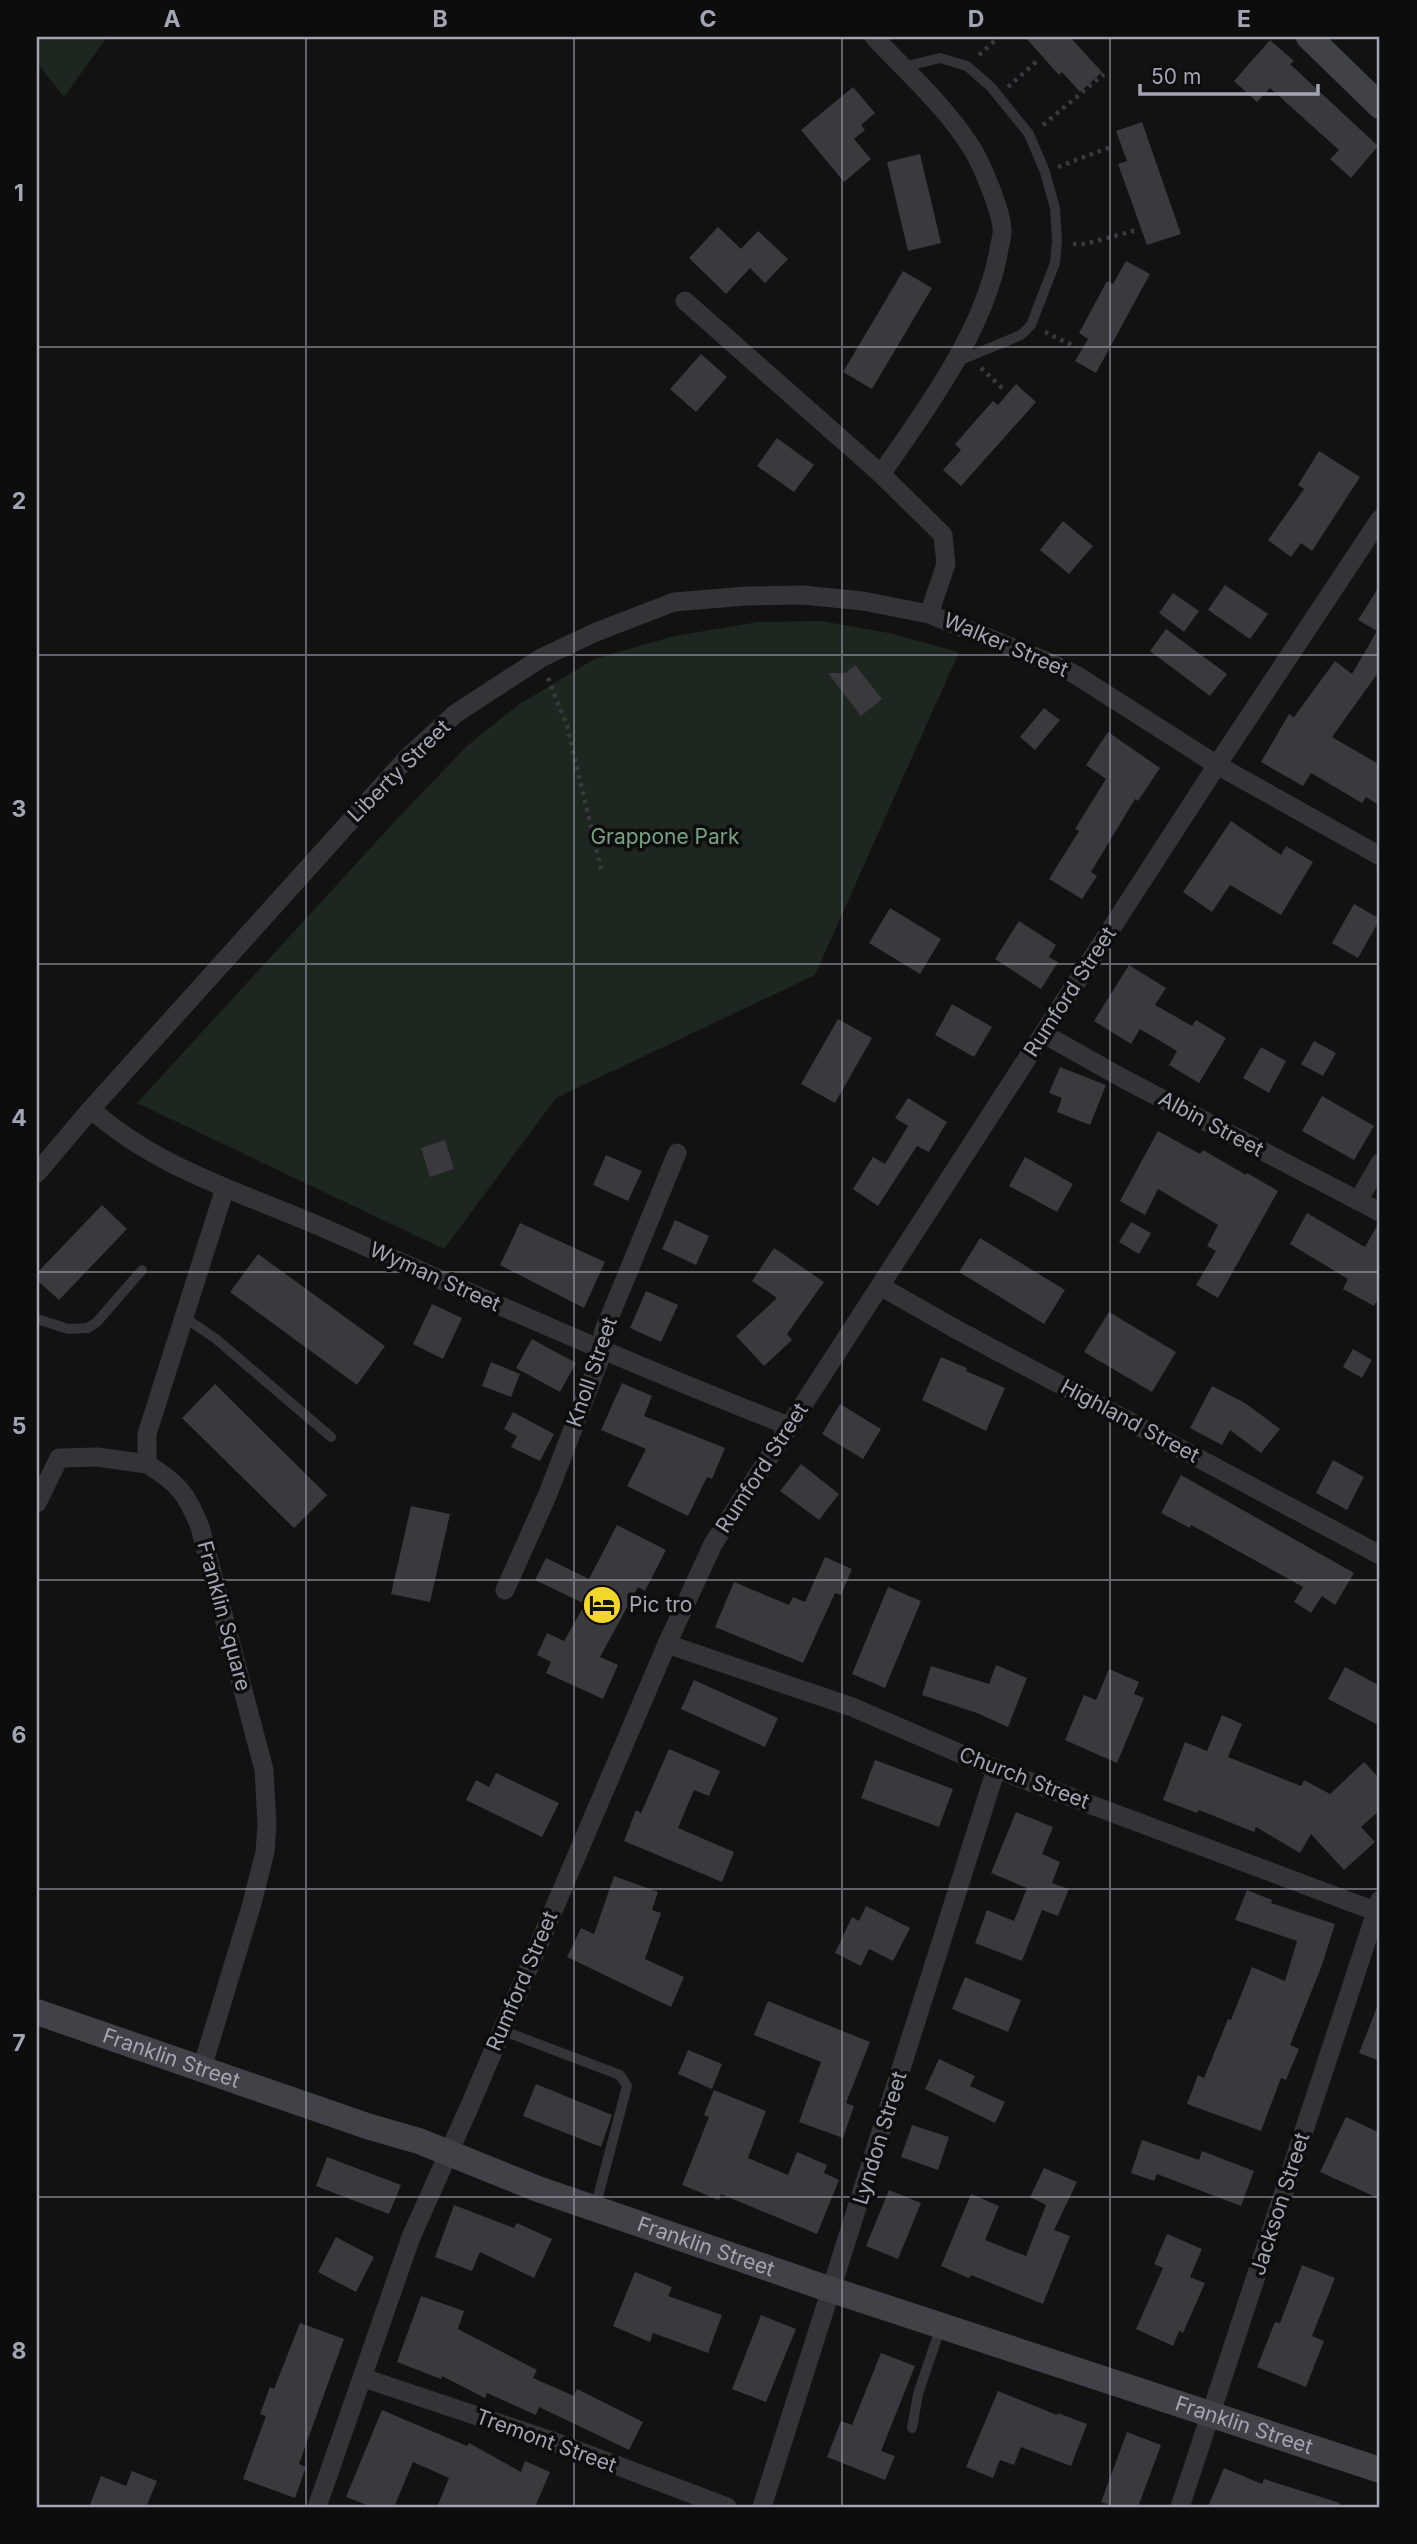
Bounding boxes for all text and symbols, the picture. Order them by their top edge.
text: A [163,5,181,33]
text: B [432,5,448,33]
text: C [699,5,717,33]
text: D [968,5,984,33]
text: E [1237,5,1251,33]
scale bar [1140,52,1319,96]
text: 50 m [1151,64,1201,89]
text: 1 [14,179,24,207]
text: 2 [12,487,26,515]
street label: Walker Street [940,607,1072,682]
street label: Liberty Street [342,714,455,827]
text: 3 [12,795,26,823]
park label: Grappone Park [590,824,740,849]
street label: Rumford Street [1018,922,1121,1061]
street label: Albin Street [1155,1086,1268,1162]
text: 4 [11,1104,27,1132]
street label: Wyman Street [366,1237,504,1317]
street label: Knoll Street [561,1314,622,1430]
street label: Highland Street [1057,1374,1204,1468]
street label: Rumford Street [710,1398,813,1537]
text: 5 [12,1412,26,1440]
street label: Franklin Square [192,1538,257,1694]
hotel icon: Pic tro [581,1584,623,1626]
place label: Pic tro [629,1592,692,1617]
text: 6 [12,1721,26,1749]
street label: Church Street [956,1741,1093,1814]
street label: Rumford Street [481,1907,562,2055]
street label: Franklin Street [100,2023,243,2093]
text: 7 [12,2029,26,2057]
street label: Lyndon Street [847,2068,912,2207]
street label: Jackson Street [1245,2129,1314,2278]
street label: Franklin Street [634,2211,778,2281]
text: 8 [12,2337,26,2365]
street label: Franklin Street [1172,2391,1316,2459]
street label: Tremont Street [473,2404,620,2478]

